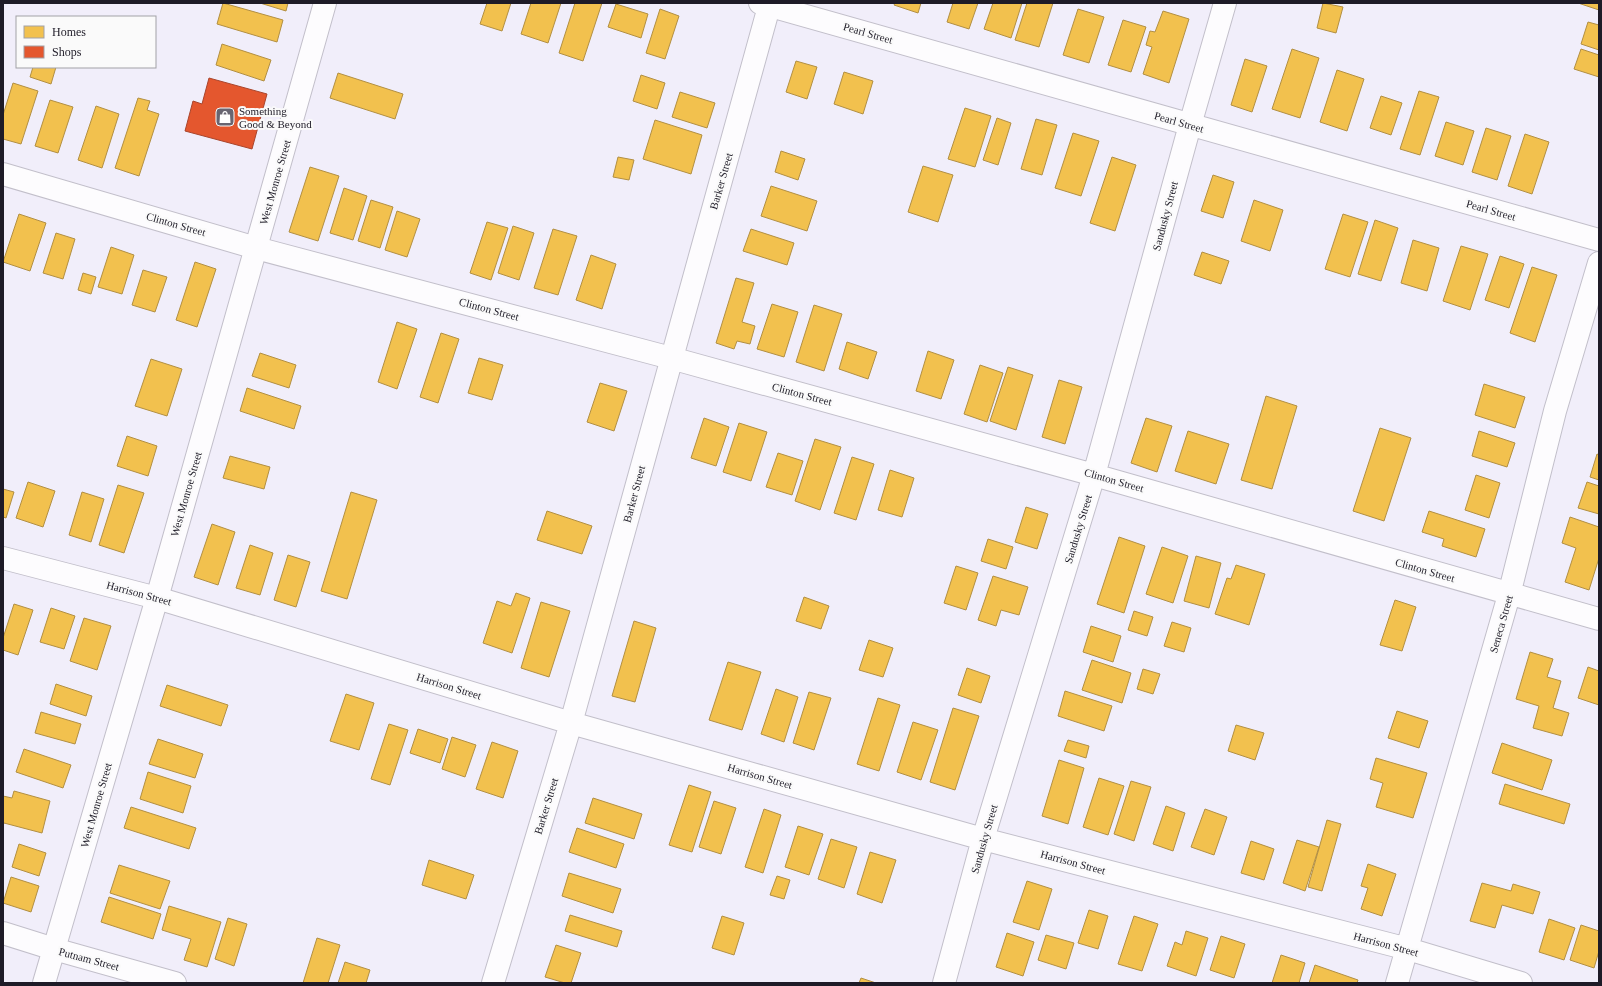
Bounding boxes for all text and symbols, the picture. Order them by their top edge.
legend [16,16,156,68]
street label: Pearl Street [842,20,894,46]
text: Homes [52,25,86,39]
text: Shops [52,45,82,59]
place label: Something Good & Beyond [239,105,312,130]
shop icon: Something Good & Beyond [214,106,236,128]
street label: Pearl Street [1153,109,1205,135]
street label: West Monroe Street [257,138,293,226]
street label: Barker Street [707,151,735,211]
street label: Sandusky Street [1150,180,1180,252]
street label: Pearl Street [1465,197,1517,223]
street label: Clinton Street [145,210,207,238]
street label: Clinton Street [458,295,520,323]
street label: Clinton Street [771,380,833,408]
street label: West Monroe Street [168,450,204,538]
street label: Barker Street [621,464,647,524]
street label: Clinton Street [1083,466,1145,494]
street label: Sandusky Street [1062,493,1094,565]
street label: Clinton Street [1394,556,1456,584]
street label: Harrison Street [105,579,173,607]
street label: Seneca Street [1487,594,1515,654]
street label: Harrison Street [415,670,483,702]
street label: West Monroe Street [78,761,114,849]
street label: Harrison Street [726,761,794,791]
street label: Barker Street [532,776,560,836]
street label: Sandusky Street [968,803,1000,875]
street label: Harrison Street [1039,848,1107,876]
street label: Harrison Street [1352,930,1420,958]
street label: Putnam Street [57,945,121,973]

